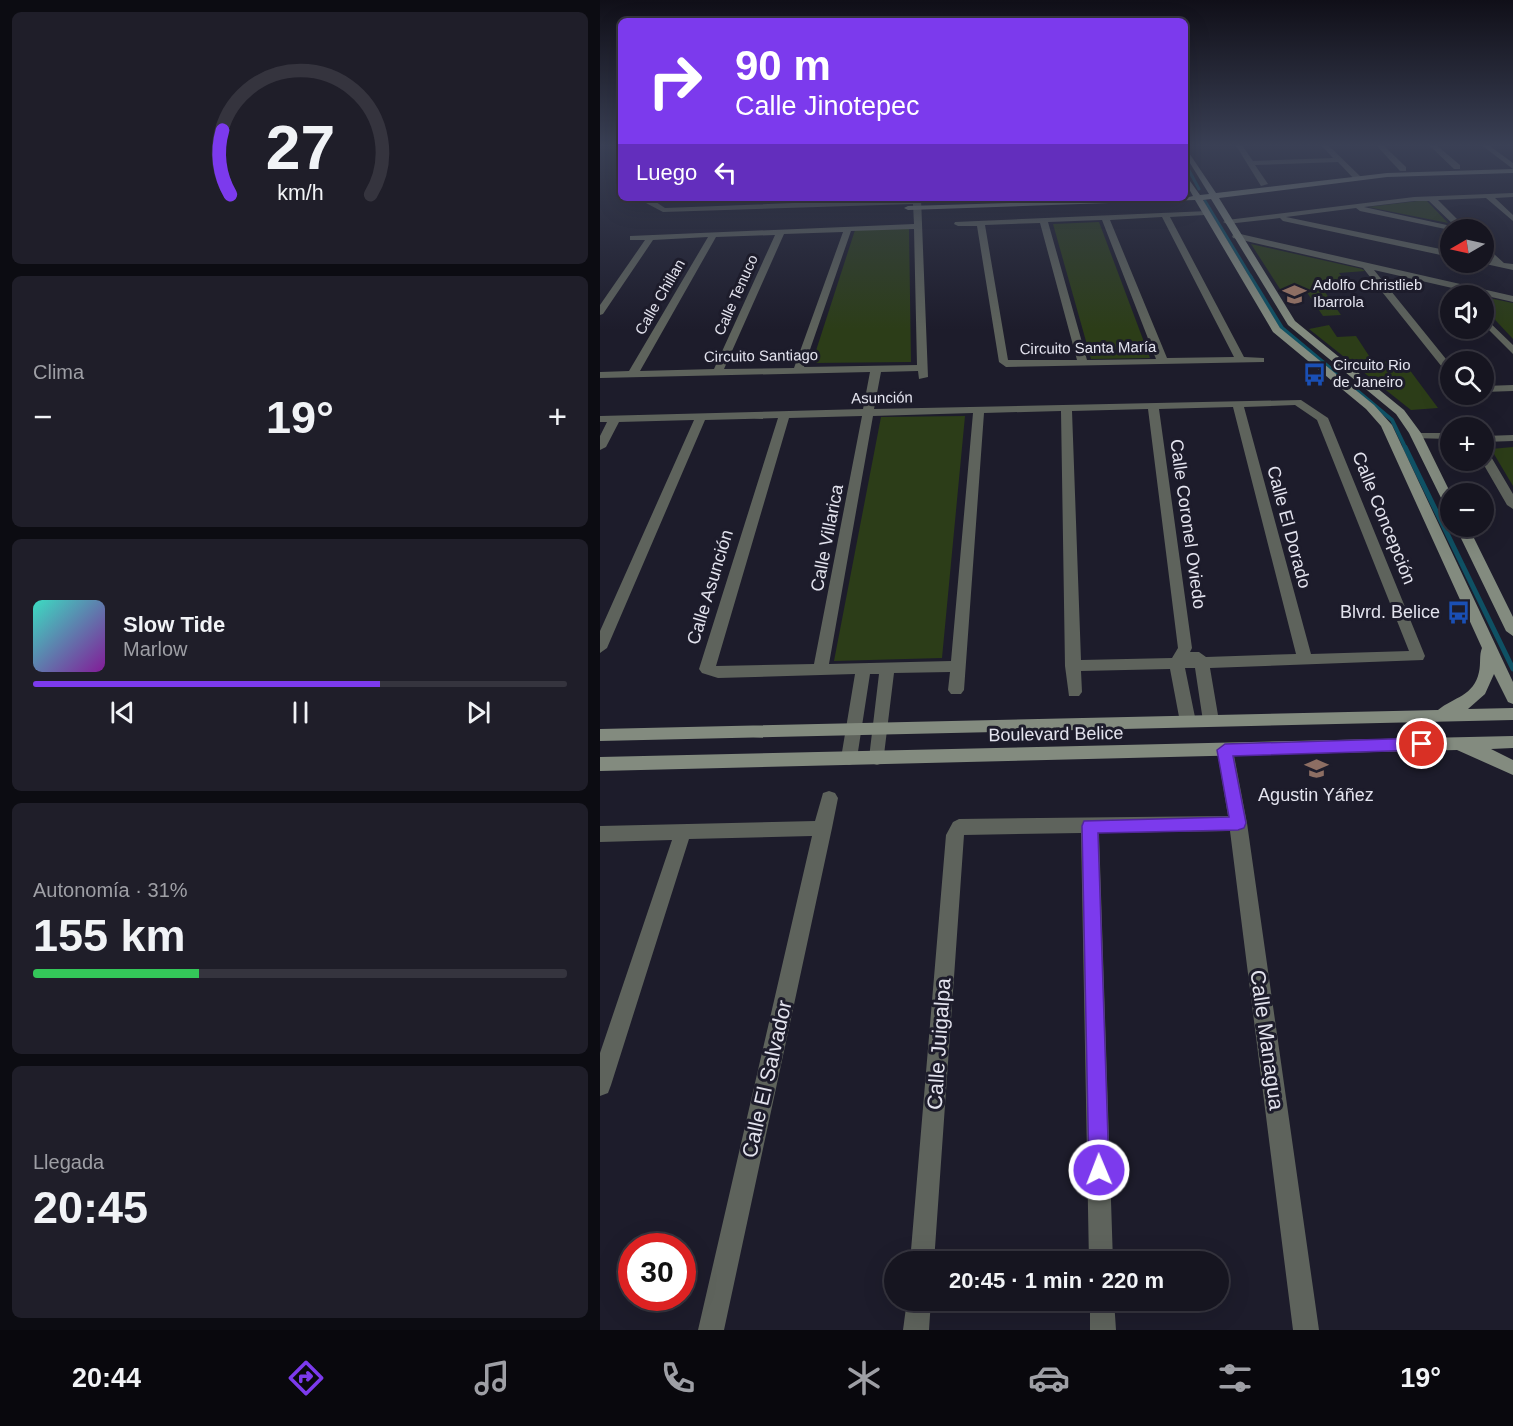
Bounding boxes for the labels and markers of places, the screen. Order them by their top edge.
place label: Adolfo Christlieb Ibarrola [1313,276,1422,310]
school or university icon: Adolfo Christlieb Ibarrola [1282,281,1308,307]
place label: Circuito Rio de Janeiro [1333,356,1411,390]
bus stop icon: Circuito Rio de Janeiro [1302,361,1328,387]
bus stop icon: Blvrd. Belice [1445,599,1471,625]
place label: Blvrd. Belice [1340,602,1440,622]
pin [1396,718,1447,769]
school or university icon: Agustin Yáñez [1303,756,1329,782]
place label: Agustin Yáñez [1258,785,1374,805]

